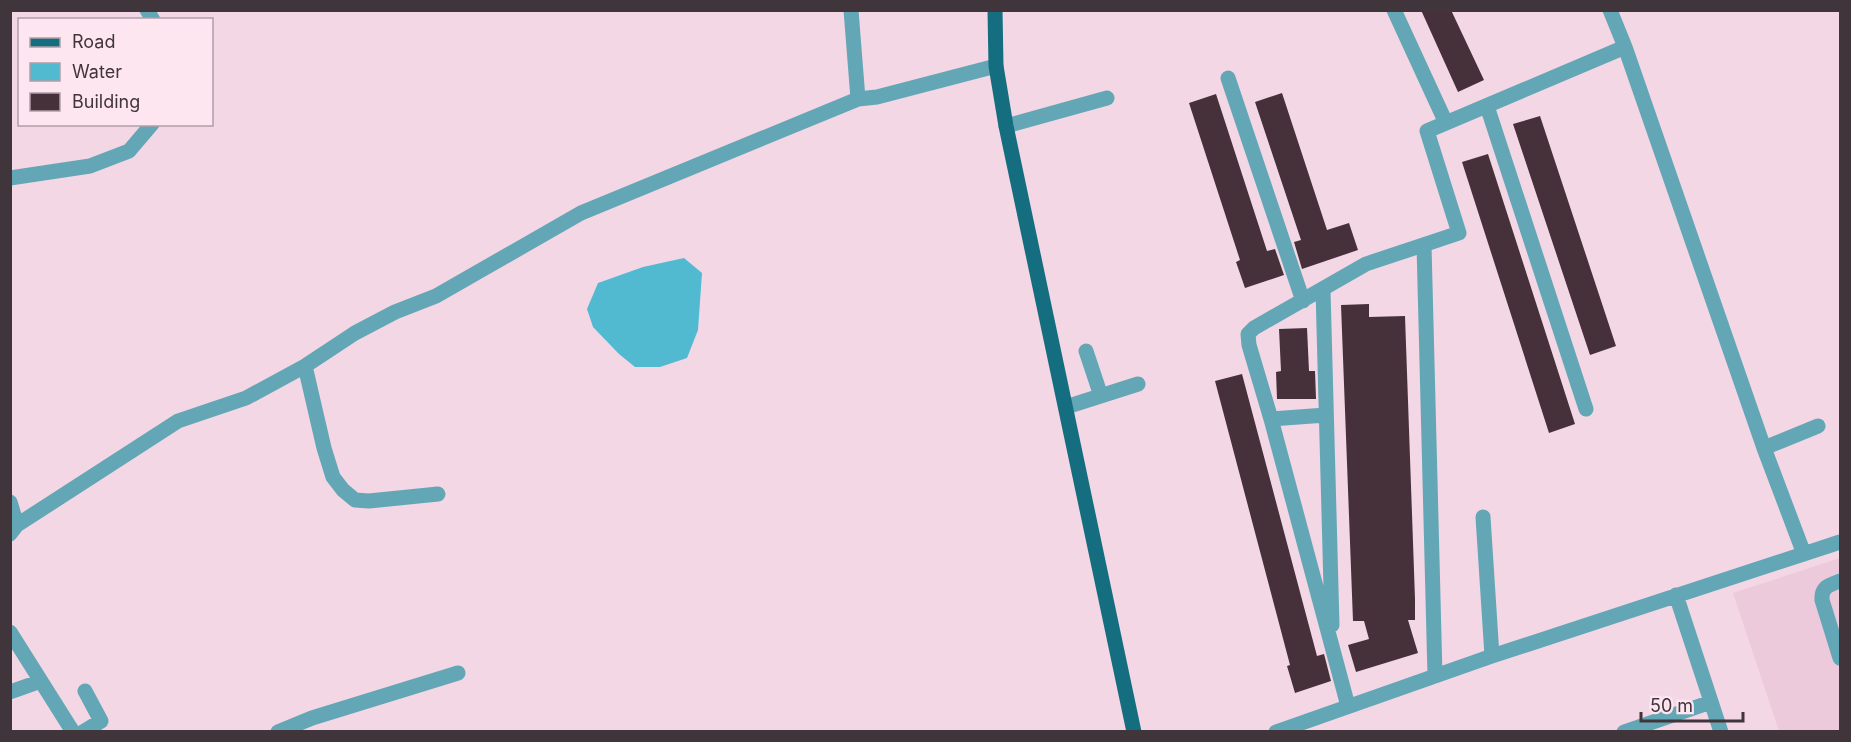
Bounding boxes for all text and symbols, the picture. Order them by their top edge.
legend [18,18,213,126]
text: Road [72,31,115,52]
text: Water [72,61,122,82]
text: Building [72,91,140,112]
scale bar [1641,685,1743,723]
text: 50 m [1650,695,1693,716]

